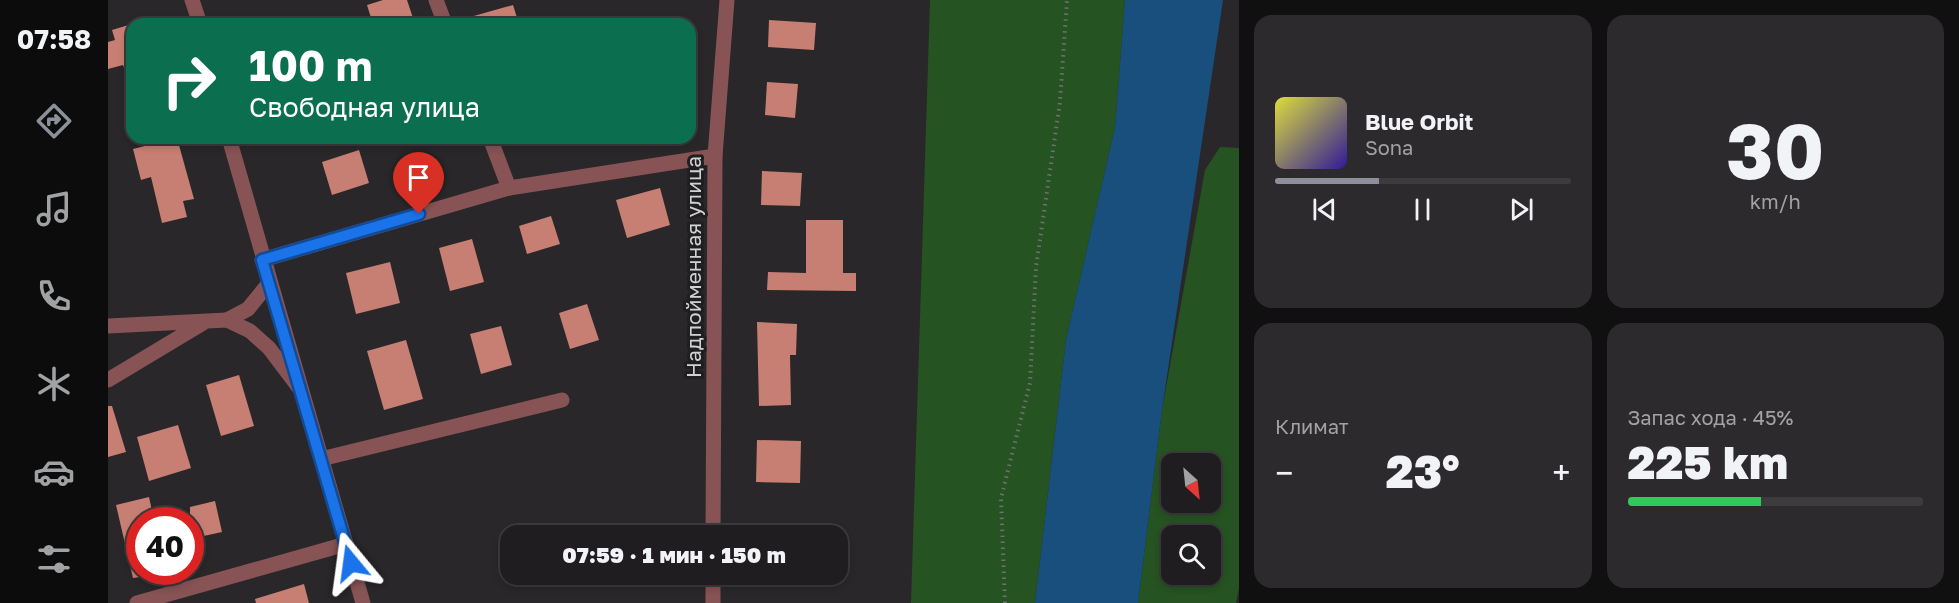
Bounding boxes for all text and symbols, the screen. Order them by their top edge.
text: 07:58 [17,23,91,55]
text: 100 m [249,40,372,90]
icon: right [150,42,228,120]
text: Свободная улица [249,91,480,123]
icon: directions [33,100,75,142]
text: 30 [1726,103,1824,196]
text: Blue Orbit [1365,108,1473,135]
text: Sona [1365,135,1413,159]
pin [393,152,444,214]
street label: Надпойменная улица [680,156,706,378]
icon: arrive [402,161,435,194]
icon: music [33,188,75,230]
text: km/h [1750,189,1801,213]
icon: previous [1308,193,1341,226]
icon: pause [1406,193,1439,226]
icon: next [1505,193,1538,226]
icon: phone [33,275,75,317]
icon: climate [33,363,75,405]
text: Запас хода · 45% [1628,405,1793,429]
text: Климат [1275,414,1349,438]
text: 225 km [1628,435,1788,489]
text: 23° [1386,444,1460,498]
icon: car [33,451,75,493]
north arrow [1161,453,1221,513]
map controls [1161,453,1221,585]
text: − [1275,453,1293,492]
text: + [1552,453,1571,492]
speed limit sign: 40 [126,507,204,585]
button: search [1161,525,1221,585]
position arrow [319,531,383,595]
icon: filters [33,538,75,580]
text: 07:59 · 1 мин · 150 m [562,541,786,568]

